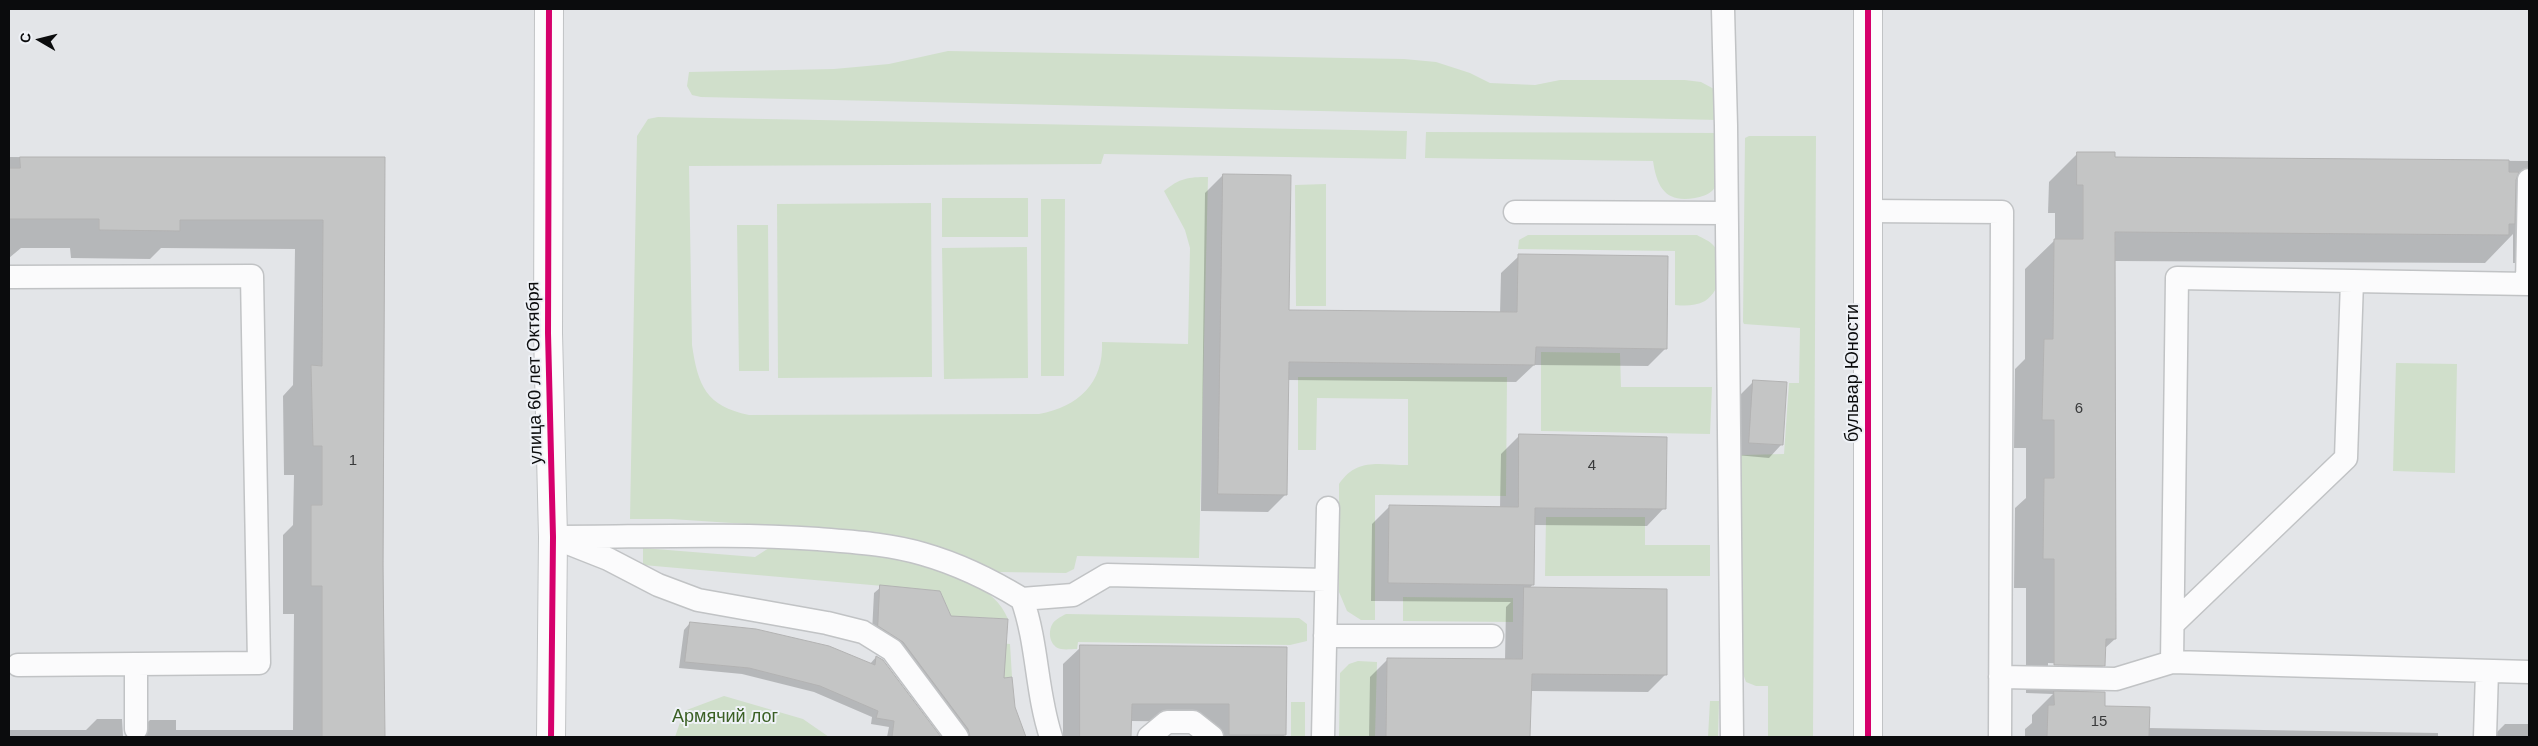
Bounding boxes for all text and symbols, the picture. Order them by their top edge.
north arrow [15,15,65,65]
text: С [17,32,34,44]
street label: улица 60 лет Октября [523,282,547,464]
street label: бульвар Юности [1842,304,1864,442]
house number: 6 [2075,400,2083,418]
house number: 1 [349,452,357,470]
house number: 4 [1588,457,1596,475]
park label: Армячий лог [672,706,778,728]
house number: 15 [2091,713,2107,731]

